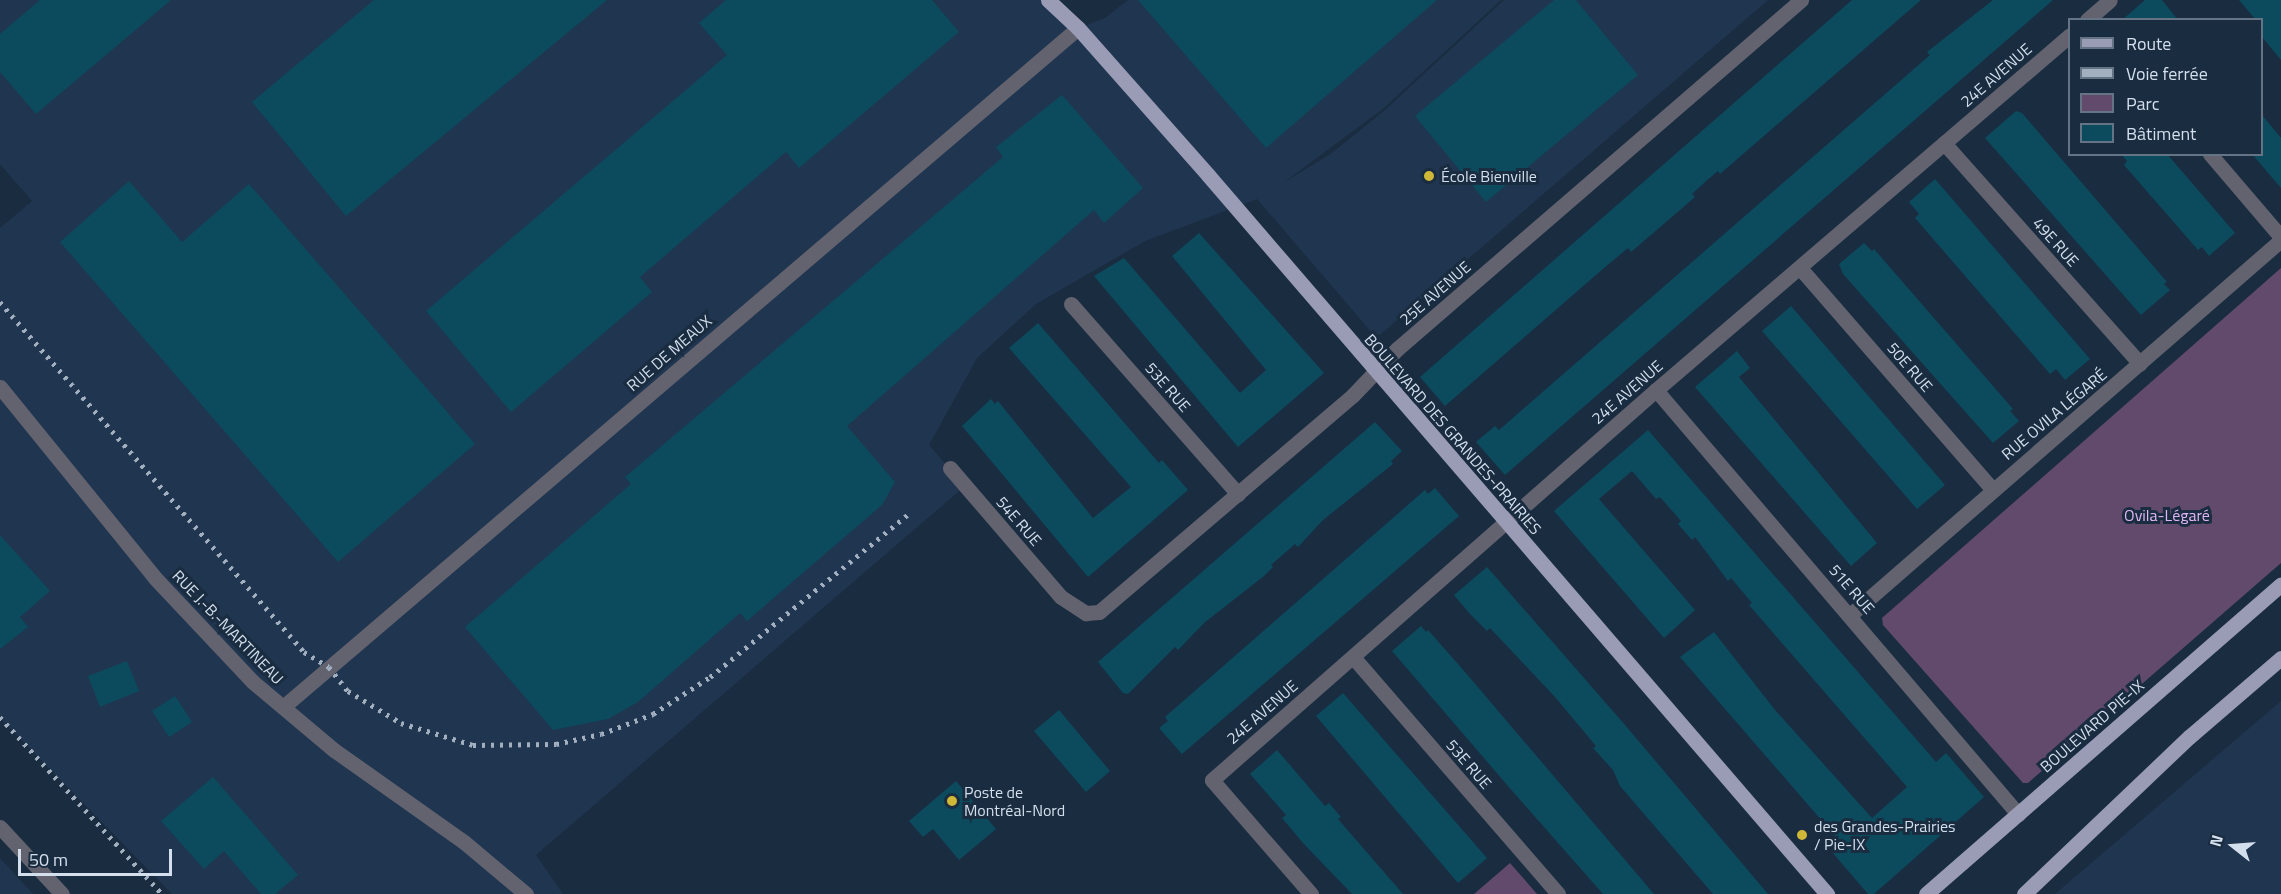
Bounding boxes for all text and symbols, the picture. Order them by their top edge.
legend [2068,18,2263,156]
text: Route [2126,30,2171,57]
street label: 24E AVENUE [1957,39,2035,111]
text: Voie ferrée [2126,60,2208,87]
text: Parc [2126,90,2160,117]
text: Bâtiment [2126,120,2196,147]
place label: École Bienville [1441,166,1537,186]
marker: École Bienville [1422,169,1436,183]
street label: 49E RUE [2029,214,2083,270]
street label: 25E AVENUE [1396,257,1474,329]
street label: RUE DE MEAUX [623,311,715,395]
street label: BOULEVARD DES GRANDES-PRAIRIES [1361,330,1545,538]
street label: 50E RUE [1883,338,1937,396]
street label: 24E AVENUE [1588,356,1666,428]
street label: 53E RUE [1141,358,1195,416]
street label: RUE OVILA LÉGARÉ [1998,364,2110,464]
street label: 54E RUE [992,492,1046,550]
park label: Ovila-Légaré [2124,505,2210,525]
street label: 51E RUE [1825,560,1879,618]
street label: RUE J.-B.-MARTINEAU [169,566,287,688]
street label: 24E AVENUE [1223,676,1301,748]
street label: BOULEVARD PIE-IX [2036,676,2148,776]
street label: 53E RUE [1442,735,1496,793]
place label: Poste de Montréal-Nord [964,782,1065,820]
marker: Poste de Montréal-Nord [945,794,959,808]
place label: des Grandes-Prairies / Pie-IX [1814,816,1955,854]
north arrow [2203,816,2263,876]
marker: des Grandes-Prairies / Pie-IX [1795,828,1809,842]
text: N [2203,832,2229,850]
scale bar [21,837,176,875]
text: 50 m [29,846,68,873]

